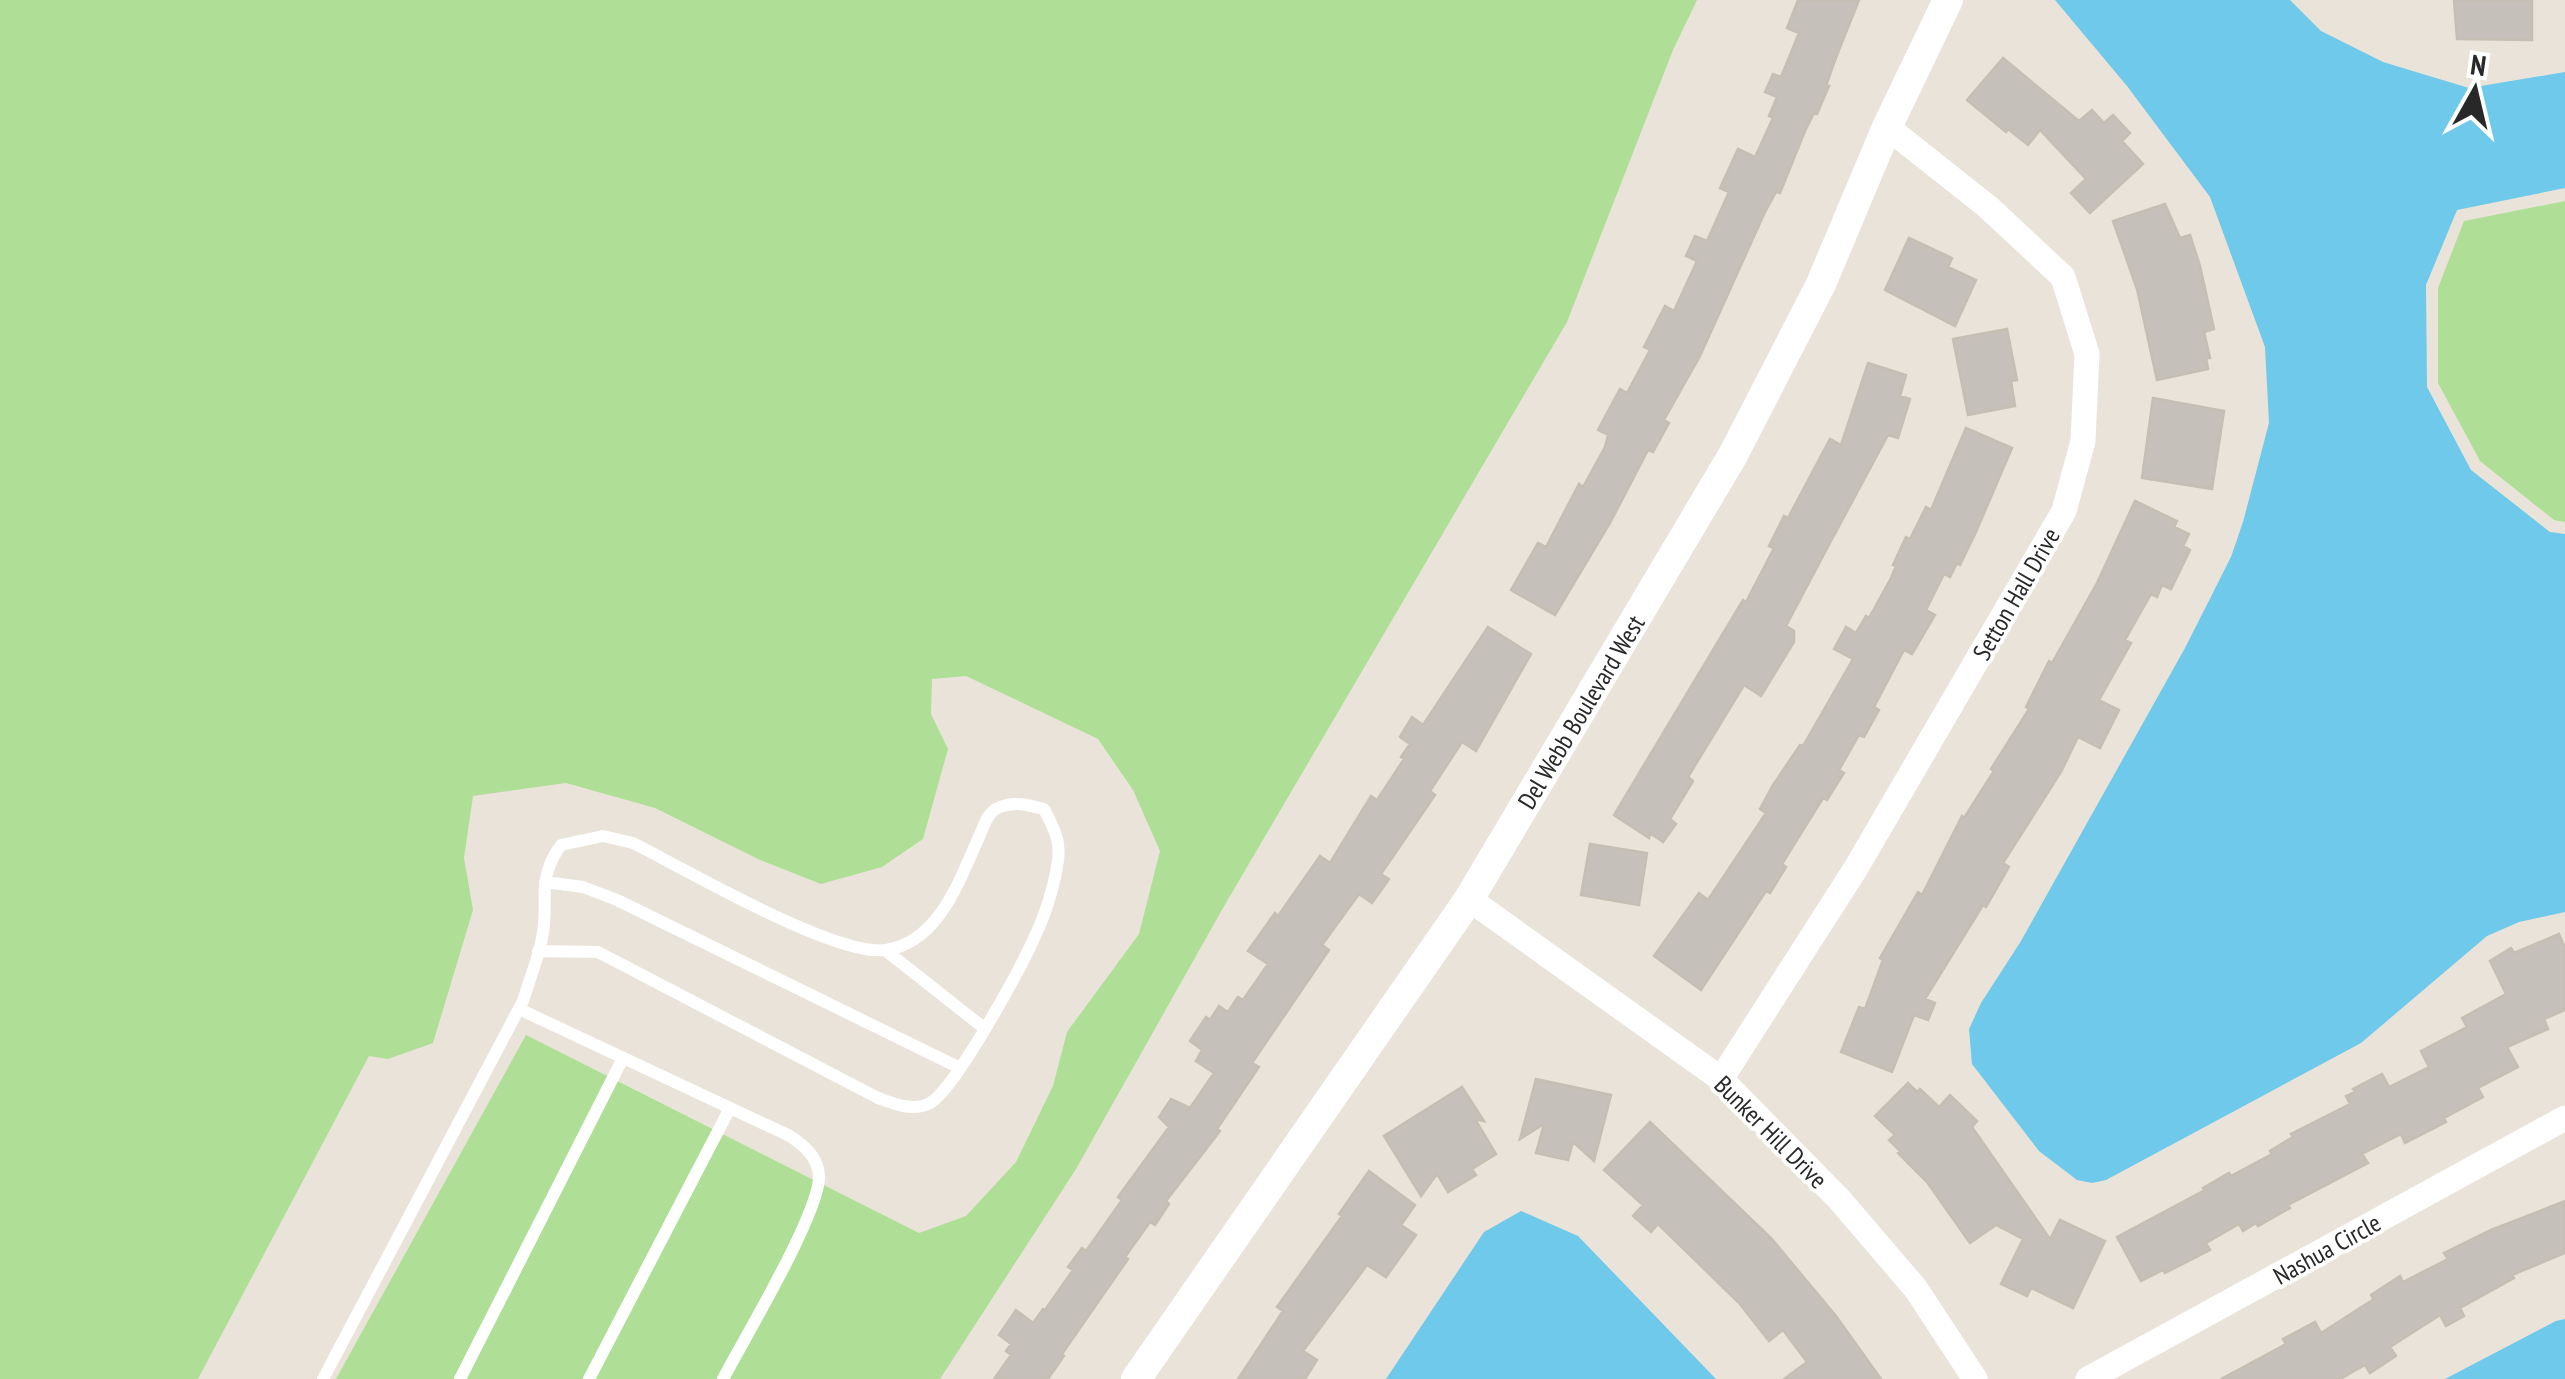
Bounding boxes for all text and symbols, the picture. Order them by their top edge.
north arrow [2425,40,2525,140]
text: N [2468,45,2489,84]
street label: Setton Hall Drive [1965,522,2067,666]
street label: Del Webb Boulevard West [1511,609,1652,815]
street label: Bunker Hill Drive [1708,1069,1834,1195]
street label: Nashua Circle [2268,1206,2386,1292]

